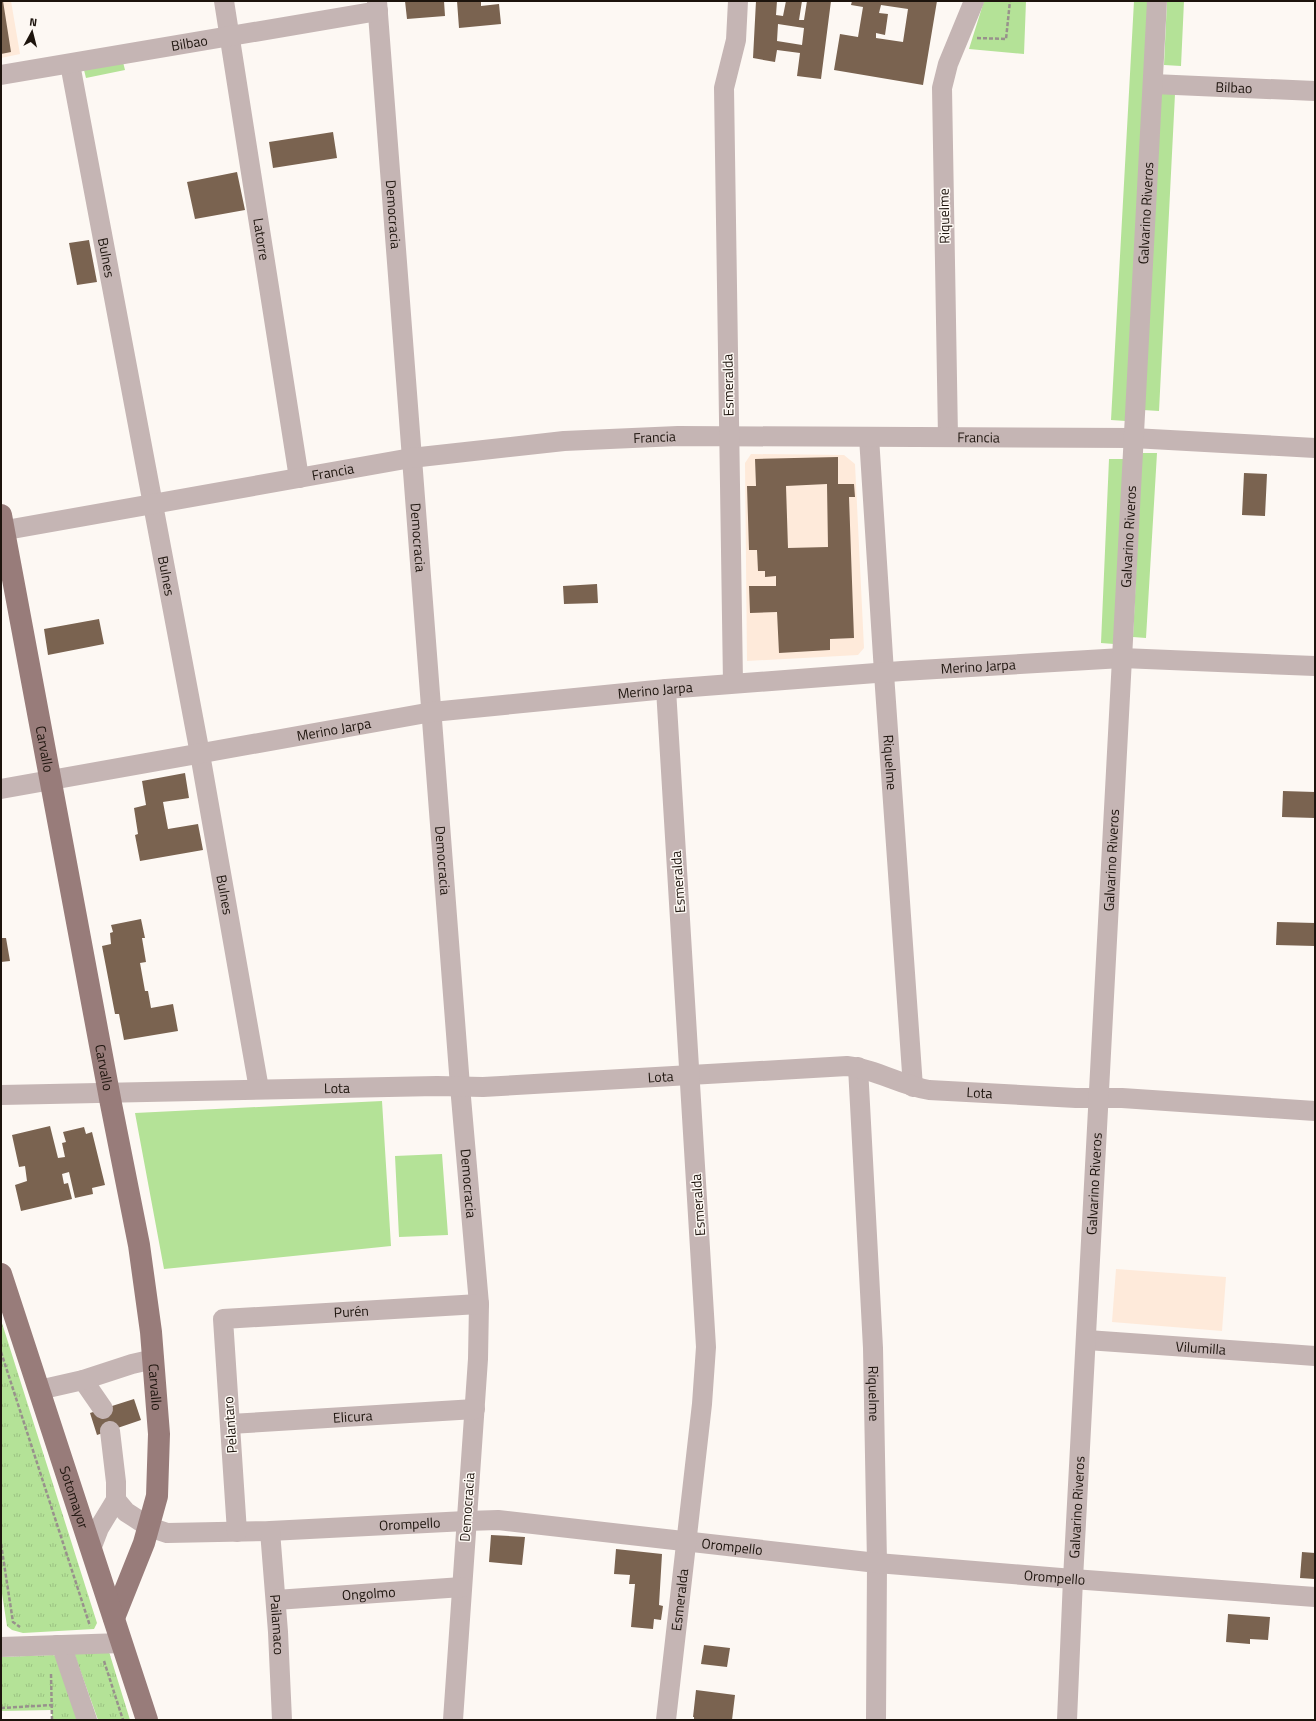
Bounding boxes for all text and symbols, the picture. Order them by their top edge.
north arrow [12,12,52,52]
text: N [28,14,38,30]
street label: Bilbao [169,29,209,56]
street label: Bilbao [1215,76,1253,98]
street label: Galvarino Riveros [1132,161,1158,265]
street label: Democracia [381,179,407,250]
street label: Riquelme [933,188,954,244]
street label: Latorre [248,216,276,262]
street label: Bulnes [93,236,121,279]
street label: Esmeralda [716,354,739,416]
street label: Francia [633,425,676,448]
street label: Francia [957,426,1000,447]
street label: Francia [310,457,356,486]
street label: Galvarino Riveros [1115,485,1141,588]
street label: Democracia [405,502,432,573]
street label: Bulnes [153,554,181,598]
street label: Merino Jarpa [940,653,1016,679]
street label: Merino Jarpa [617,676,693,704]
street label: Merino Jarpa [295,712,372,746]
street label: Carvallo [31,724,60,774]
street label: Riquelme [878,734,903,791]
street label: Galvarino Riveros [1098,808,1124,912]
street label: Democracia [430,825,456,896]
street label: Esmeralda [665,850,690,914]
street label: Bulnes [211,873,239,916]
street label: Carvallo [90,1042,119,1092]
street label: Lota [647,1065,674,1087]
street label: Lota [324,1077,350,1098]
street label: Lota [966,1081,993,1103]
street label: Galvarino Riveros [1080,1132,1107,1235]
street label: Democracia [456,1148,482,1219]
street label: Esmeralda [685,1173,710,1237]
street label: Purén [333,1299,369,1322]
street label: Vilumilla [1175,1335,1227,1360]
street label: Carvallo [144,1363,168,1411]
street label: Riquelme [863,1366,885,1422]
street label: Pelantaro [217,1396,242,1454]
street label: Elicura [332,1404,373,1428]
street label: Galvarino Riveros [1063,1455,1090,1559]
street label: Sotomayor [55,1463,95,1531]
street label: Democracia [454,1472,479,1542]
street label: Orompello [379,1511,441,1535]
street label: Orompello [701,1532,764,1560]
street label: Orompello [1023,1564,1086,1590]
street label: Esmeralda [665,1567,693,1632]
street label: Ongolmo [341,1581,396,1605]
street label: Pailamaco [265,1594,290,1655]

